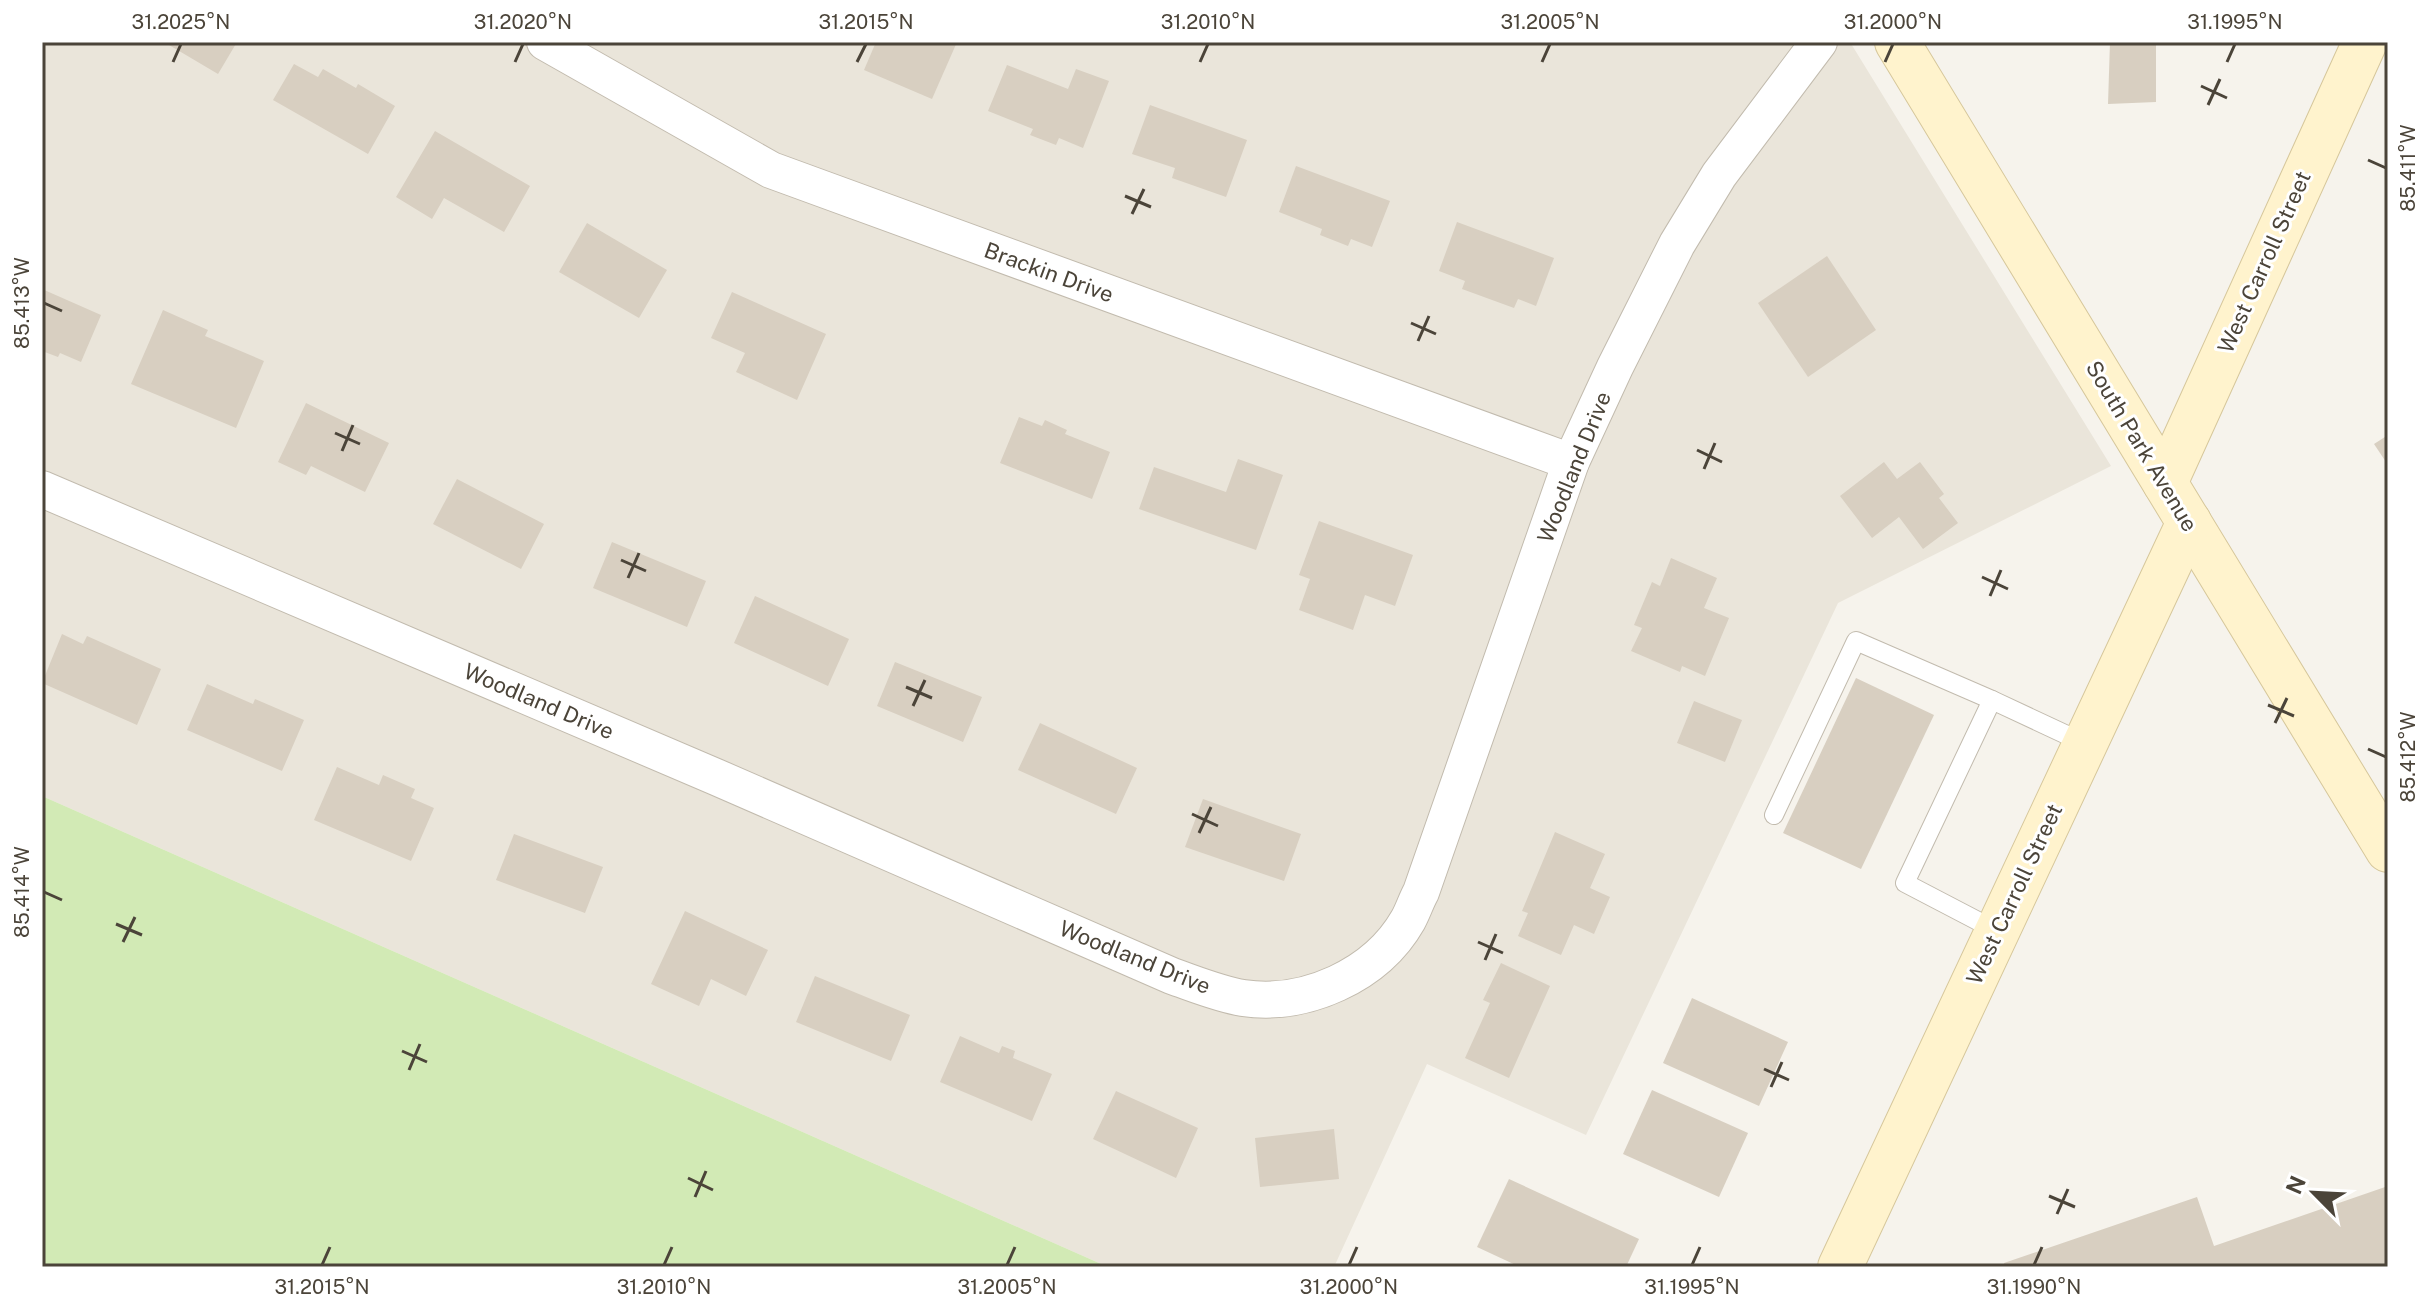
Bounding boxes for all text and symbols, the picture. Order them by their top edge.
text: 31.2025°N [132,10,230,34]
text: 31.2020°N [474,10,572,34]
text: 31.2015°N [818,10,914,34]
text: 31.2010°N [1161,10,1255,34]
text: 31.2005°N [1500,10,1600,34]
text: 31.2000°N [1844,10,1942,34]
text: 31.1995°N [2187,10,2283,34]
text: 85.411°W [2396,124,2420,212]
street label: West Carroll Street [2212,167,2316,357]
street label: Brackin Drive [981,237,1117,307]
text: 85.413°W [10,257,34,349]
street label: South Park Avenue [2081,356,2203,536]
street label: Woodland Drive [1532,388,1616,546]
street label: Woodland Drive [460,658,618,744]
text: 85.412°W [2396,711,2420,803]
street label: West Carroll Street [1961,800,2067,988]
text: 85.414°W [10,846,34,938]
street label: Woodland Drive [1056,915,1214,999]
north arrow [2274,1153,2354,1233]
text: N [2280,1172,2311,1198]
text: 31.2015°N [274,1275,370,1299]
text: 31.2010°N [617,1275,711,1299]
text: 31.2005°N [957,1275,1057,1299]
text: 31.2000°N [1300,1275,1398,1299]
text: 31.1995°N [1644,1275,1740,1299]
text: 31.1990°N [1987,1275,2081,1299]

